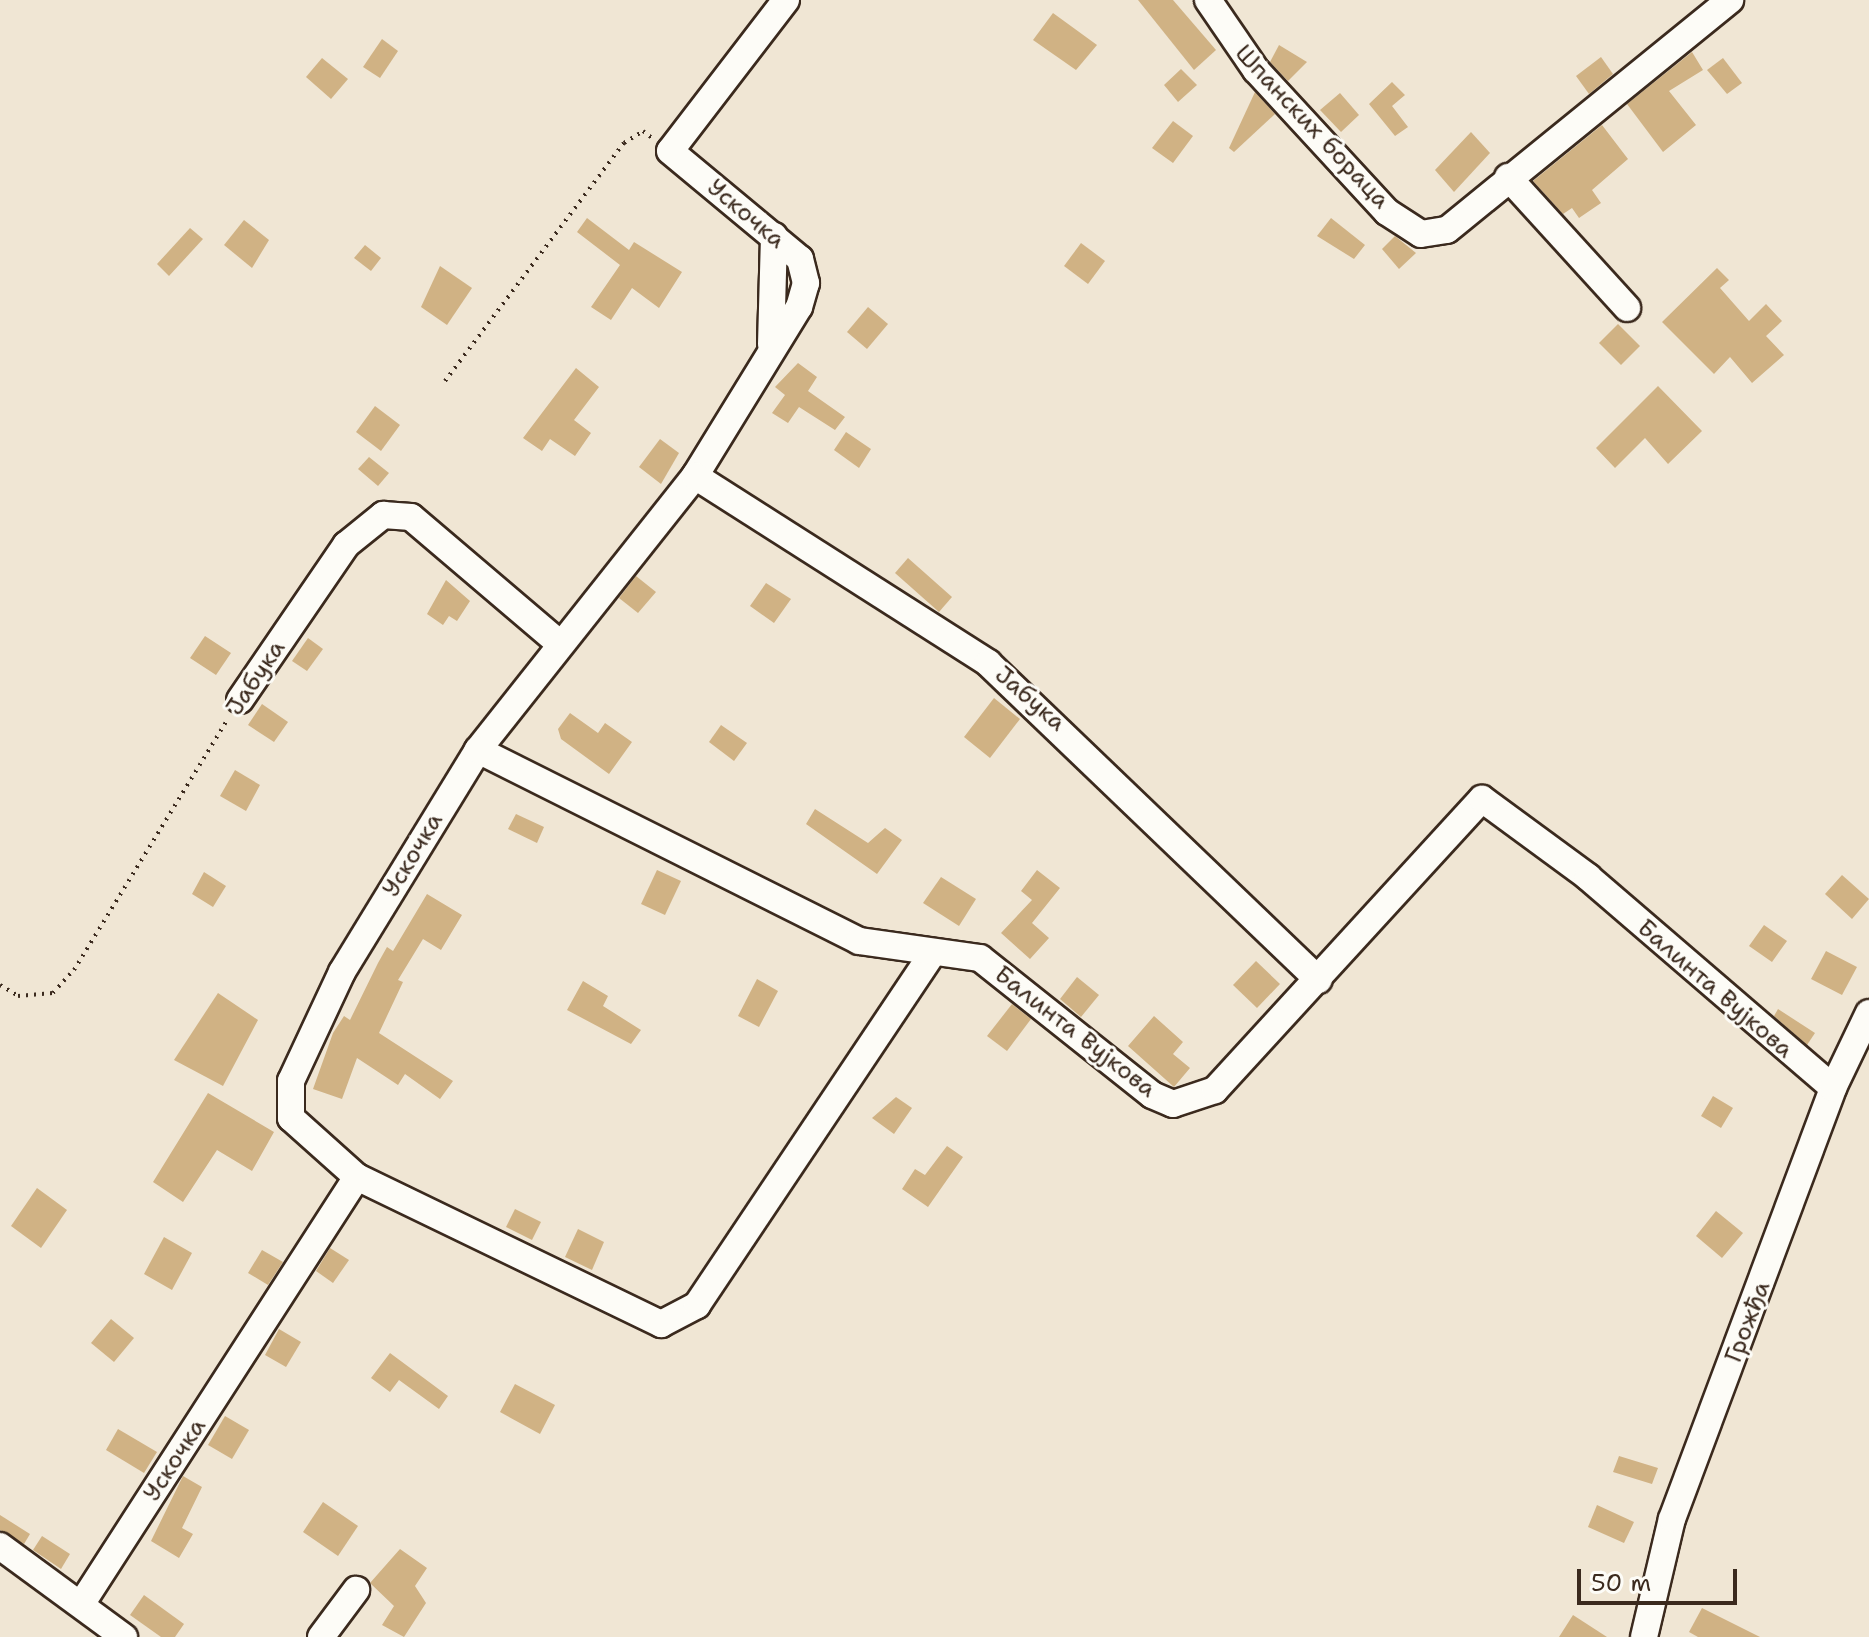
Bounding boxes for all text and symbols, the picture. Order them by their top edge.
street label: Шпанских бораца [1229,39,1395,215]
street label: Ускочка [701,173,791,255]
street label: Јабука [220,635,292,721]
street label: Јабука [989,660,1071,738]
street label: Ускочка [377,808,449,902]
street label: Балинта Вујкова [1631,914,1799,1064]
street label: Балинта Вујкова [989,960,1161,1104]
street label: Грожђа [1719,1277,1777,1367]
street label: Ускочка [138,1413,212,1507]
scale bar [1581,1553,1741,1603]
text: 50 m [1591,1567,1651,1599]

